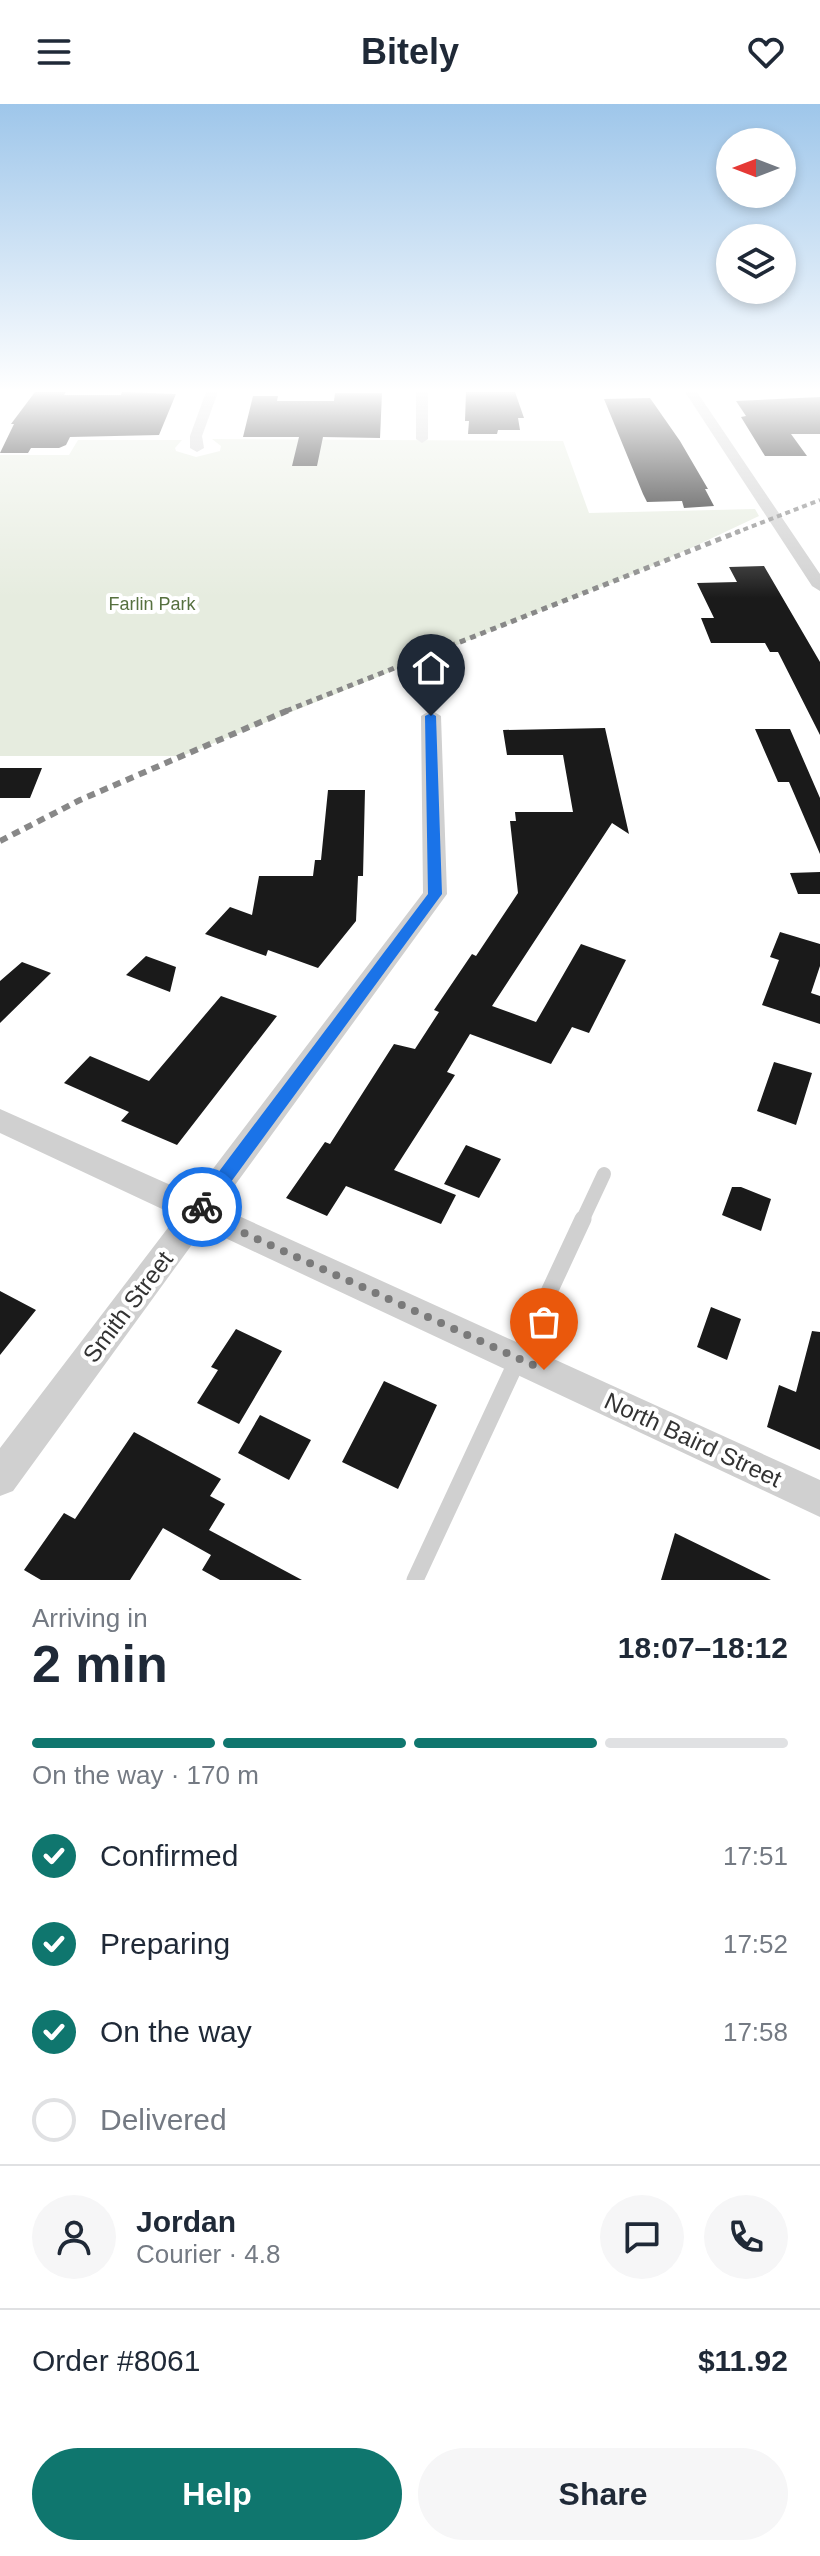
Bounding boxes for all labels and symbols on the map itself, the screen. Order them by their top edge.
north arrow [716,128,796,208]
park label: Farlin Park [108,594,197,614]
pin [397,634,465,716]
courier [162,1167,242,1247]
street label: Smith Street [77,1246,178,1368]
pin [510,1288,578,1370]
street label: North Baird Street [600,1387,786,1493]

